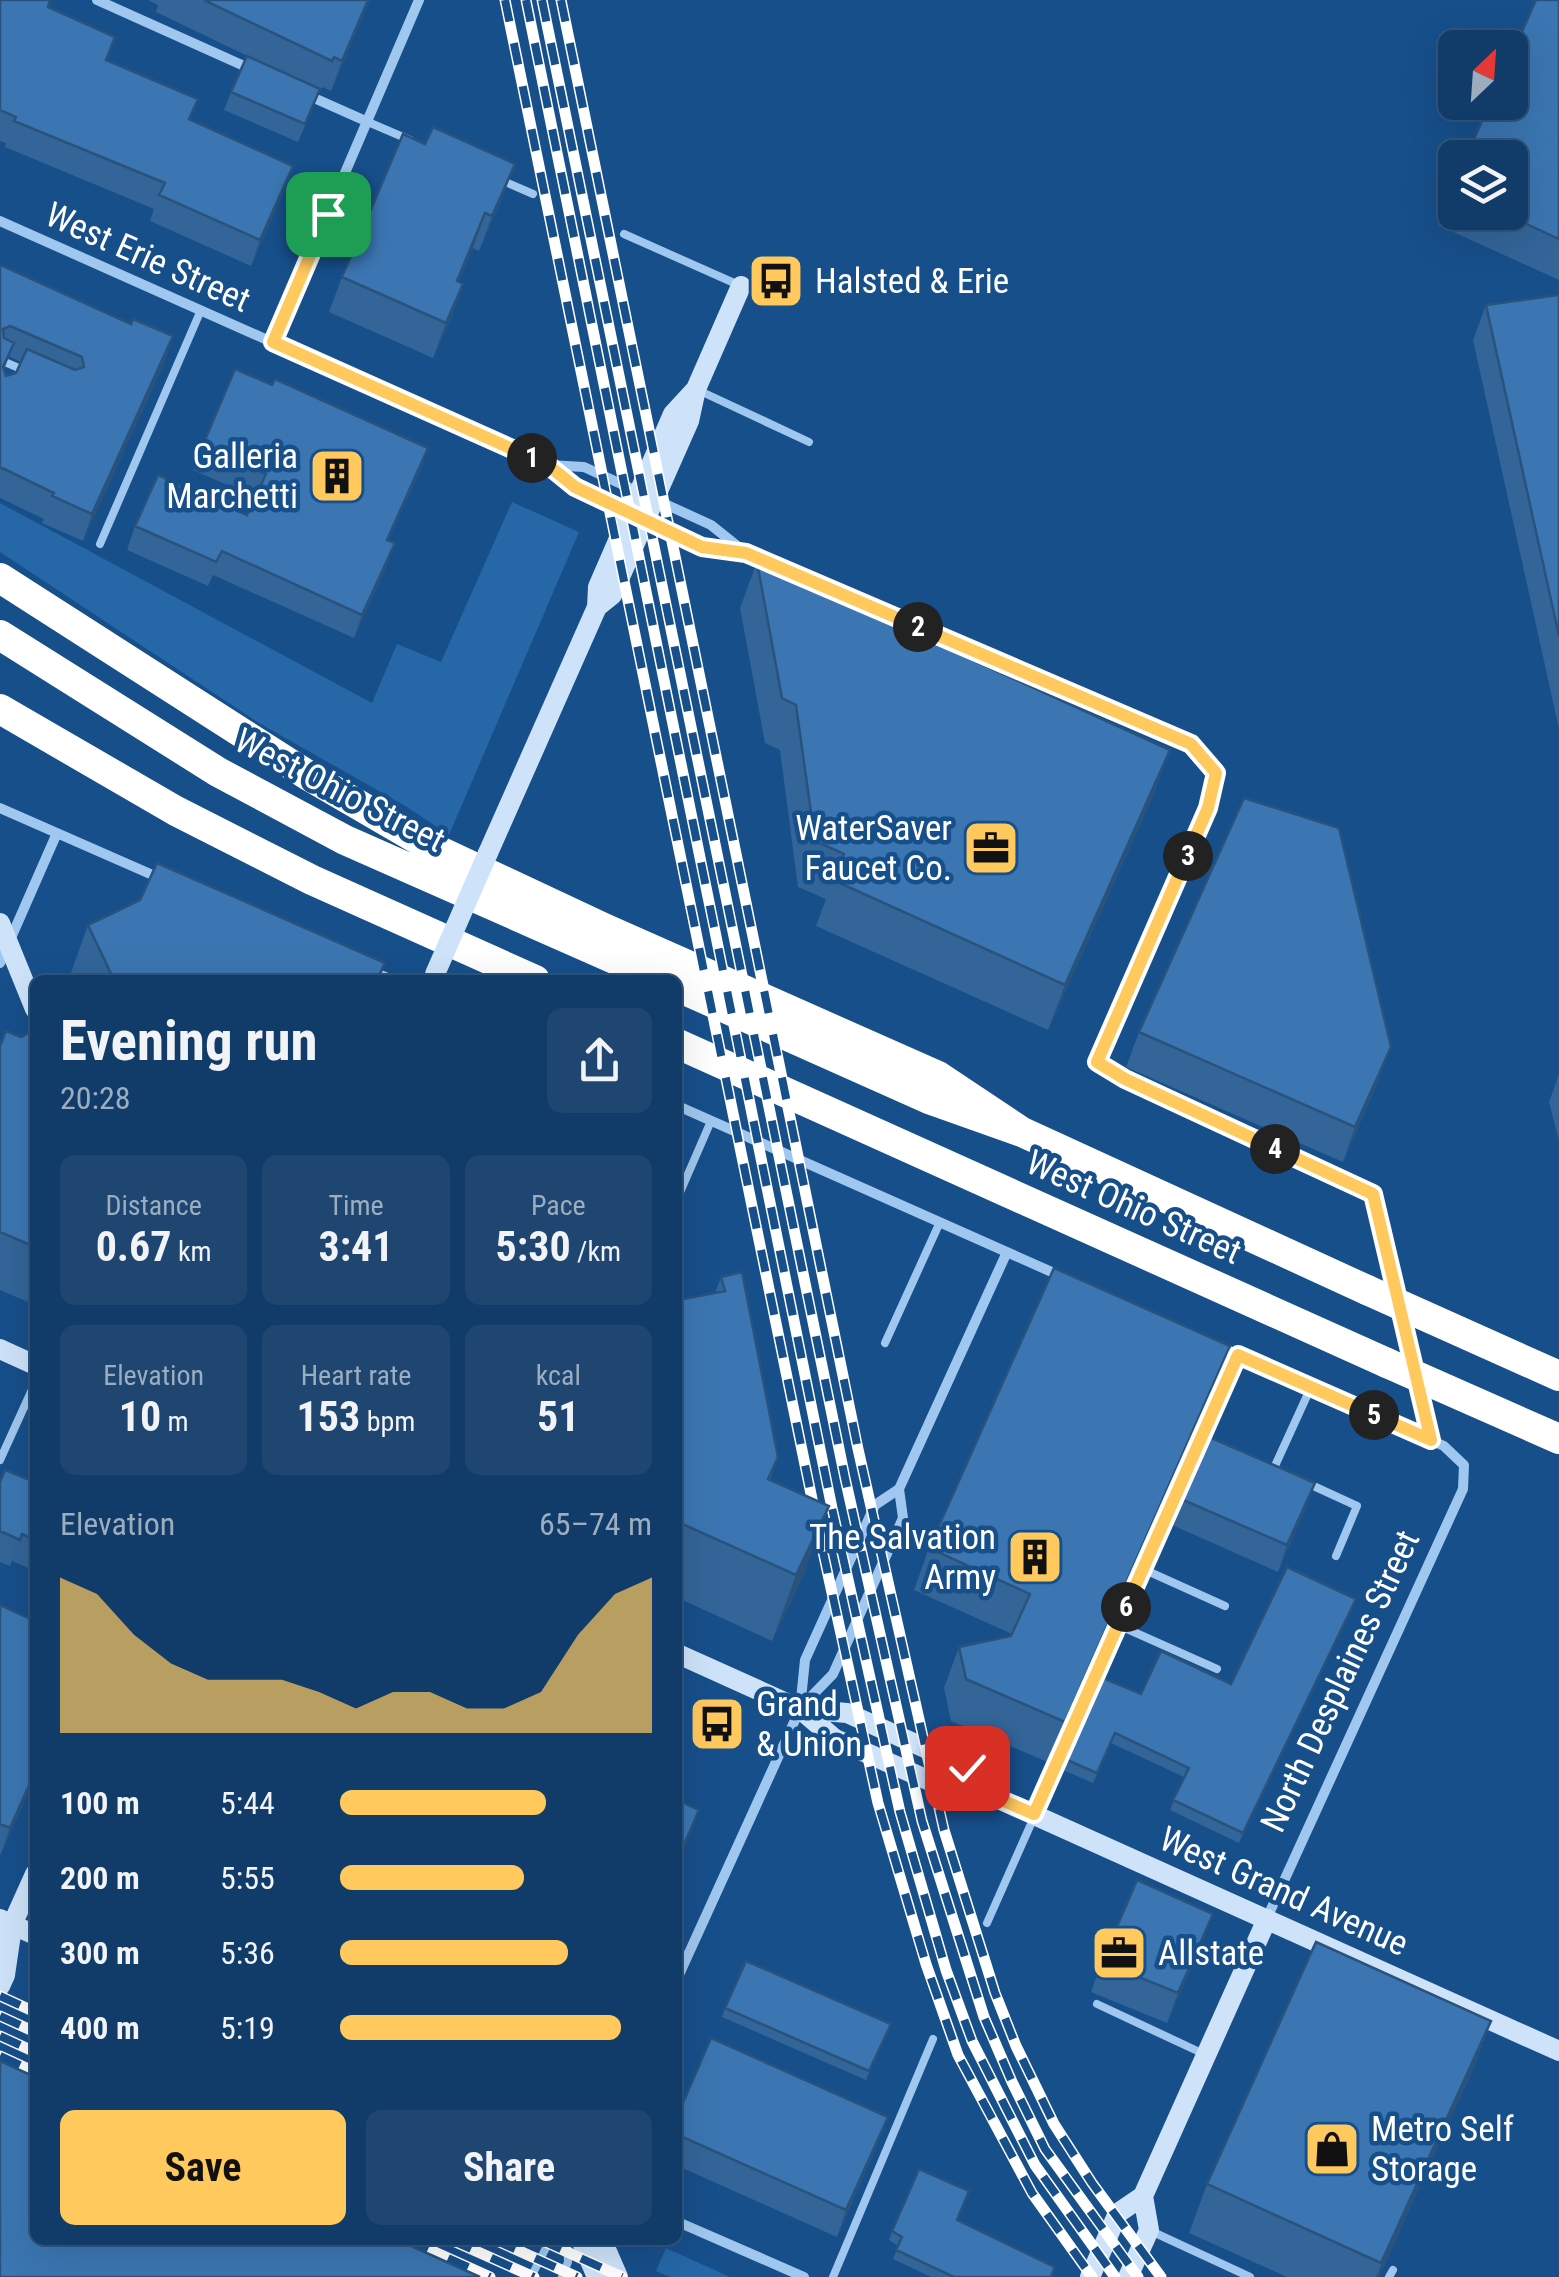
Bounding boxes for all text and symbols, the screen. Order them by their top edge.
north arrow [1438,30,1528,120]
map controls [1438,30,1528,230]
button: layers [1438,140,1528,230]
pin [286,172,371,257]
icon: arrive [301,187,356,242]
street label: West Erie Street [39,194,256,321]
bus stop icon: Halsted & Erie [746,251,806,311]
place label: Halsted & Erie [815,261,1009,302]
pin: 1 [507,433,557,483]
place label: Galleria Marchetti [166,436,298,517]
text: 1 [525,441,539,474]
building icon: Galleria Marchetti [307,446,367,506]
pin: 2 [893,602,943,652]
text: 2 [911,610,925,643]
street label: West Ohio Street [228,720,452,861]
place label: WaterSaver Faucet Co. [795,808,952,889]
office icon: WaterSaver Faucet Co. [961,818,1021,878]
pin: 3 [1163,831,1213,881]
text: 3 [1181,839,1195,872]
button: share [547,1008,652,1113]
text: Evening run [60,1009,318,1073]
text: 20:28 [60,1079,131,1117]
pin: 4 [1250,1124,1300,1174]
text: 4 [1268,1132,1282,1165]
street label: West Ohio Street [1020,1142,1247,1273]
text: Distance [105,1189,202,1222]
text: Time [328,1189,384,1222]
text: Pace [531,1189,586,1222]
text: 0.67 [96,1222,172,1271]
text: 3:41 [318,1222,394,1271]
text: 5:30 [495,1222,571,1271]
text: km [172,1235,212,1268]
text: /km [571,1235,621,1268]
text: Elevation [103,1359,204,1392]
text: Heart rate [301,1359,411,1392]
text: kcal [536,1359,581,1392]
pin: 5 [1349,1390,1399,1440]
text: 10 [119,1392,161,1441]
text: 153 [297,1392,360,1441]
text: 51 [537,1392,580,1441]
text: 5 [1367,1398,1381,1431]
text: m [161,1405,189,1438]
text: bpm [360,1405,415,1438]
text: Elevation [60,1505,175,1543]
text: 65–74 m [539,1505,652,1543]
place label: The Salvation Army [809,1517,996,1598]
street label: North Desplaines Street [1253,1524,1428,1838]
building icon: The Salvation Army [1005,1527,1065,1587]
pin: 6 [1101,1582,1151,1632]
text: 6 [1119,1590,1133,1623]
place label: Grand & Union [756,1684,862,1765]
bus stop icon: Grand & Union [687,1694,747,1754]
pin [925,1726,1010,1811]
icon: check [940,1741,995,1796]
text: 100 m [60,1784,140,1822]
text: 5:44 [220,1784,275,1822]
street label: West Grand Avenue [1153,1818,1414,1965]
text: 200 m [60,1859,140,1897]
text: 5:55 [220,1859,275,1897]
office icon: Allstate [1089,1923,1149,1983]
place label: Allstate [1158,1933,1264,1974]
text: 300 m [60,1934,140,1972]
text: 5:36 [220,1934,275,1972]
text: 400 m [60,2009,140,2047]
text: 5:19 [220,2009,275,2047]
place label: Metro Self Storage [1371,2109,1514,2190]
button: Save [60,2110,346,2225]
button: Share [366,2110,652,2225]
shop icon: Metro Self Storage [1302,2119,1362,2179]

